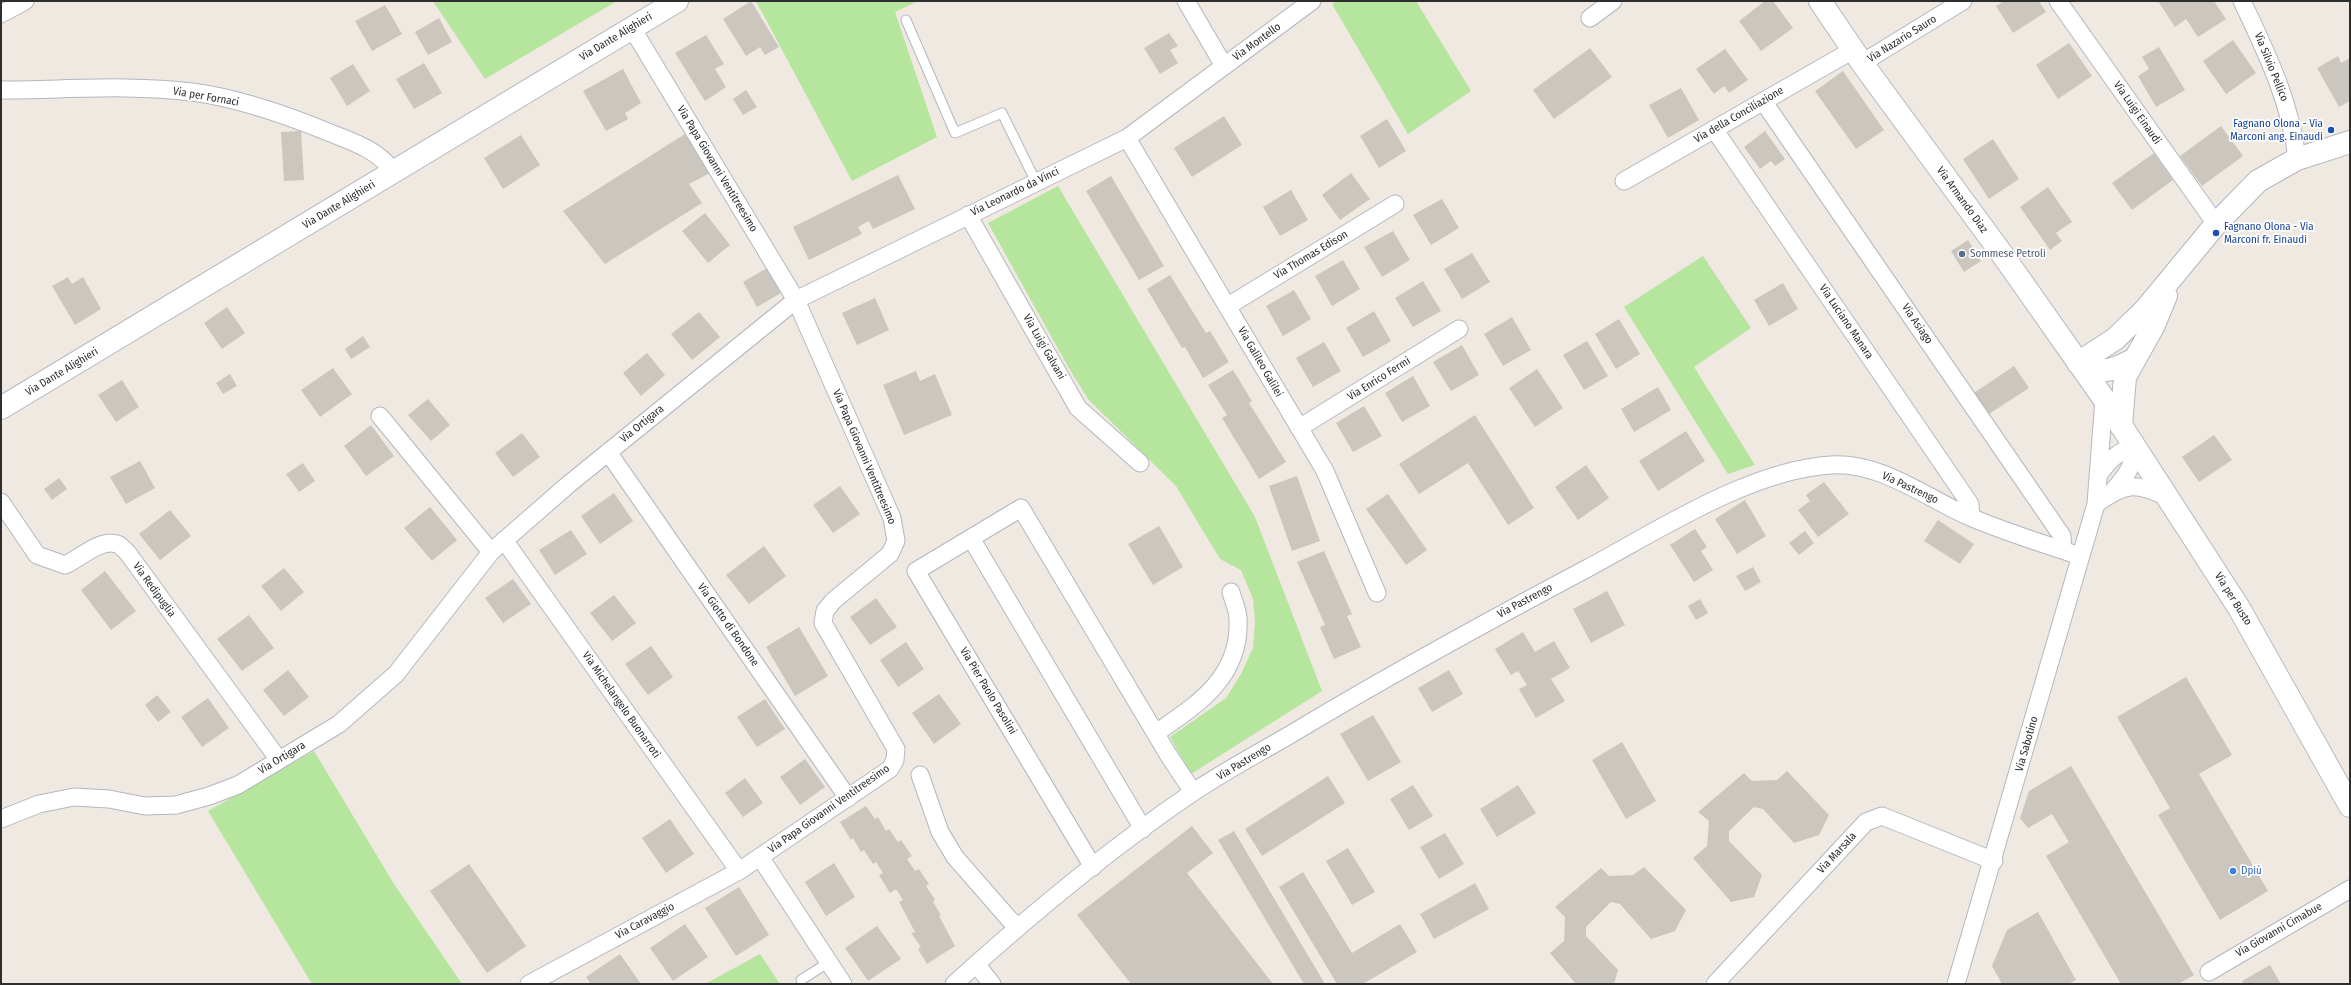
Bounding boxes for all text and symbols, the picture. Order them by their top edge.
street label: Via Dante Alighieri [577,10,655,64]
street label: Via Nazario Sauro [1865,12,1939,66]
street label: Via Montello [1230,20,1284,64]
street label: Via Silvio Pellico [2251,31,2291,103]
street label: Via Luigi Einaudi [2110,79,2164,147]
street label: Via della Conciliazione [1692,84,1786,146]
street label: Via per Fornaci [172,85,240,109]
street label: Via Papa Giovanni Ventitreesimo [674,103,760,235]
place label: Fagnano Olona - Via Marconi ang. Einaudi [2230,117,2323,143]
marker: Fagnano Olona - Via Marconi ang. Einaudi [2326,125,2336,135]
street label: Via Armando Diaz [1934,164,1990,236]
street label: Via Leonardo da Vinci [969,165,1061,219]
street label: Via Dante Alighieri [300,178,378,232]
place label: Fagnano Olona - Via Marconi fr. Einaudi [2224,220,2314,246]
street label: Via Thomas Edison [1272,228,1350,282]
marker: Fagnano Olona - Via Marconi fr. Einaudi [2211,228,2221,238]
place label: Sommese Petroli [1970,247,2046,261]
marker: Sommese Petroli [1957,249,1967,259]
street label: Via Luciano Manara [1816,282,1876,362]
street label: Via Asiago [1899,301,1935,347]
street label: Via Luigi Galvani [1020,312,1068,382]
street label: Via Galileo Galilei [1235,325,1285,399]
street label: Via Dante Alighieri [23,345,101,399]
street label: Via Enrico Fermi [1345,354,1413,404]
street label: Via Papa Giovanni Ventitreesimo [830,388,898,526]
street label: Via Ortigara [617,402,667,446]
street label: Via Pastrengo [1880,469,1940,507]
street label: Via Redipuglia [130,560,178,620]
street label: Via per Busto [2212,570,2254,628]
street label: Via Giotto di Bondone [694,581,762,669]
street label: Via Pastrengo [1495,581,1555,621]
street label: Via Pier Paolo Pasolini [957,645,1019,737]
street label: Via Michelangelo Buonarroti [579,649,663,761]
street label: Via Sabotino [2013,715,2041,773]
street label: Via Ortigara [256,739,308,777]
street label: Via Pastrengo [1215,741,1273,783]
street label: Via Papa Giovanni Ventitreesimo [766,762,892,856]
street label: Via Marsala [1815,830,1859,876]
place label: Dpiù [2241,864,2262,878]
marker: Dpiù [2228,866,2238,876]
street label: Via Caravaggio [613,900,677,942]
street label: Via Giovanni Cimabue [2233,900,2325,960]

